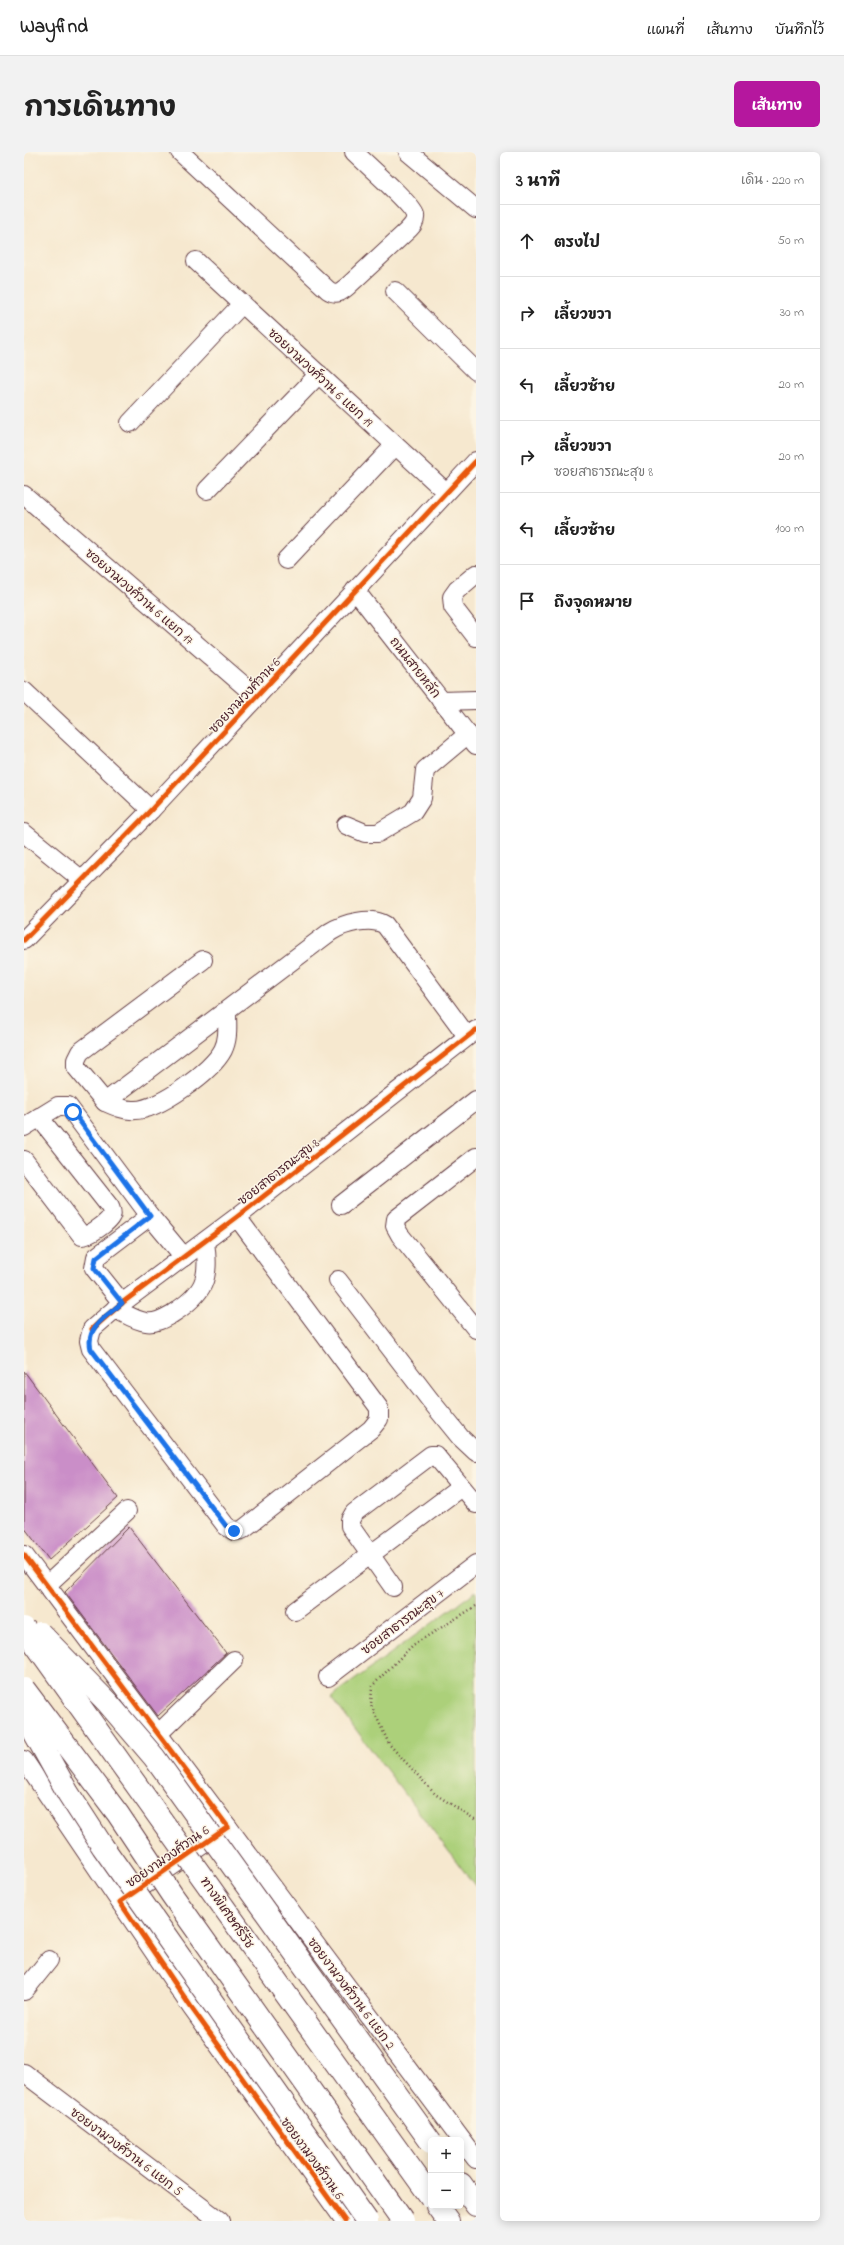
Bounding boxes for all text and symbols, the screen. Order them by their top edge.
text: Wayfind [20,14,88,41]
text: แผนที่ [647,20,684,41]
text: เส้นทาง [706,20,753,41]
text: บันทึกไว้ [775,20,824,41]
button: เส้นทาง [734,81,820,127]
text: การเดินทาง [24,89,176,130]
text: 3 นาที [516,169,560,194]
text: เดิน · 220 m [741,171,804,190]
icon: ahead [516,230,538,252]
text: 50 m [778,231,804,250]
text: ตรงไป [554,232,600,254]
icon: right [516,302,538,324]
text: 30 m [780,303,804,322]
text: เลี้ยวขวา [554,304,612,326]
street label: ซอยงามวงศ์วาน 6 แยก 19 [263,324,377,432]
icon: left [516,374,538,396]
text: 20 m [779,375,804,394]
text: เลี้ยวซ้าย [554,376,615,398]
text: เลี้ยวขวา [554,436,612,458]
icon: right [516,446,538,468]
text: 20 m [779,447,804,466]
text: ซอยสาธารณะสุข 8 [554,463,653,482]
icon: left [516,518,538,540]
text: 100 m [775,519,804,538]
text: เลี้ยวซ้าย [554,520,615,542]
street label: ซอยงามวงศ์วาน 6 แยก 17 [80,544,199,650]
icon: arrive [516,590,538,612]
text: ถึงจุดหมาย [554,592,632,614]
street label: ถนนสายหลัก [385,633,445,703]
street label: ซอยงามวงศ์วาน 6 [204,653,286,738]
route start [64,1103,82,1121]
street label: ซอยสาธารณะสุข 8 [234,1134,324,1210]
route end [225,1522,243,1540]
street label: ซอยสาธารณะสุข 7 [357,1584,449,1660]
street label: ซอยงามวงศ์วาน 6 [122,1820,214,1893]
street label: ทางพิเศษศรีรัช [195,1873,259,1953]
street label: ซอยงามวงศ์วาน 6 แยก 2 [302,1933,400,2054]
street label: ซอยงามวงศ์วาน 6 แยก 5 [66,2103,187,2201]
street label: ซอยงามวงศ์วาน 6 [275,2113,349,2204]
map controls [428,2137,464,2209]
button: + [428,2137,464,2173]
button: − [428,2173,464,2209]

